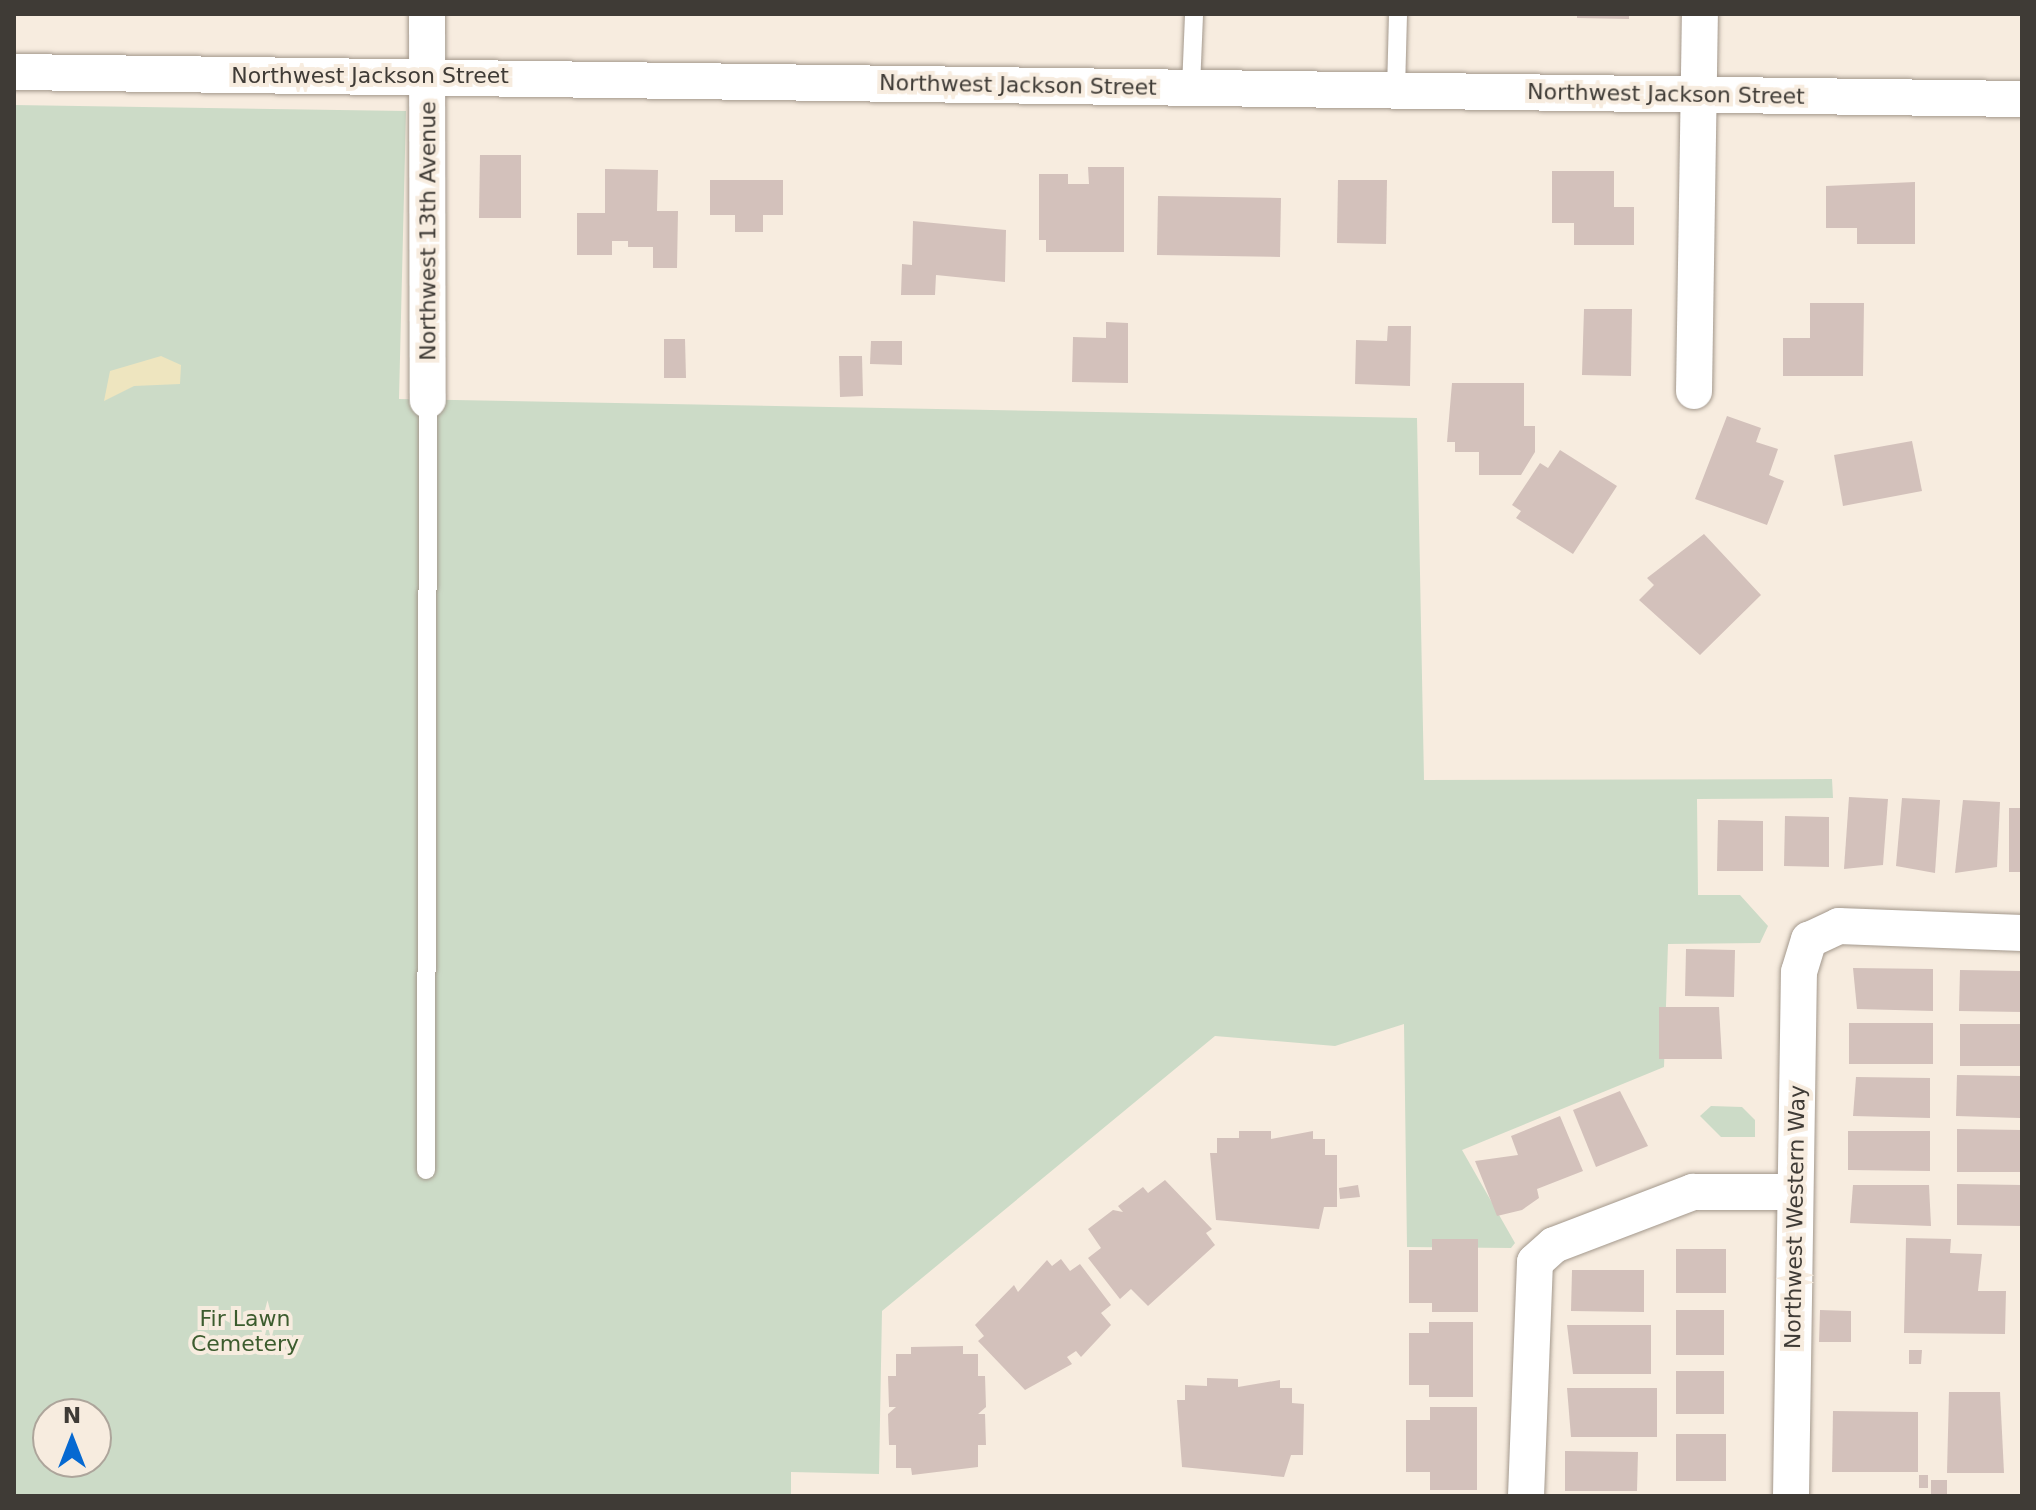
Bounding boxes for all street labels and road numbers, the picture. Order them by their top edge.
street label: Northwest Jackson Street [231,63,509,89]
street label: Northwest Jackson Street [879,69,1157,101]
street label: Northwest Jackson Street [1527,78,1805,110]
street label: Northwest 13th Avenue [415,101,441,361]
street label: Northwest Western Way [1779,1085,1811,1349]

